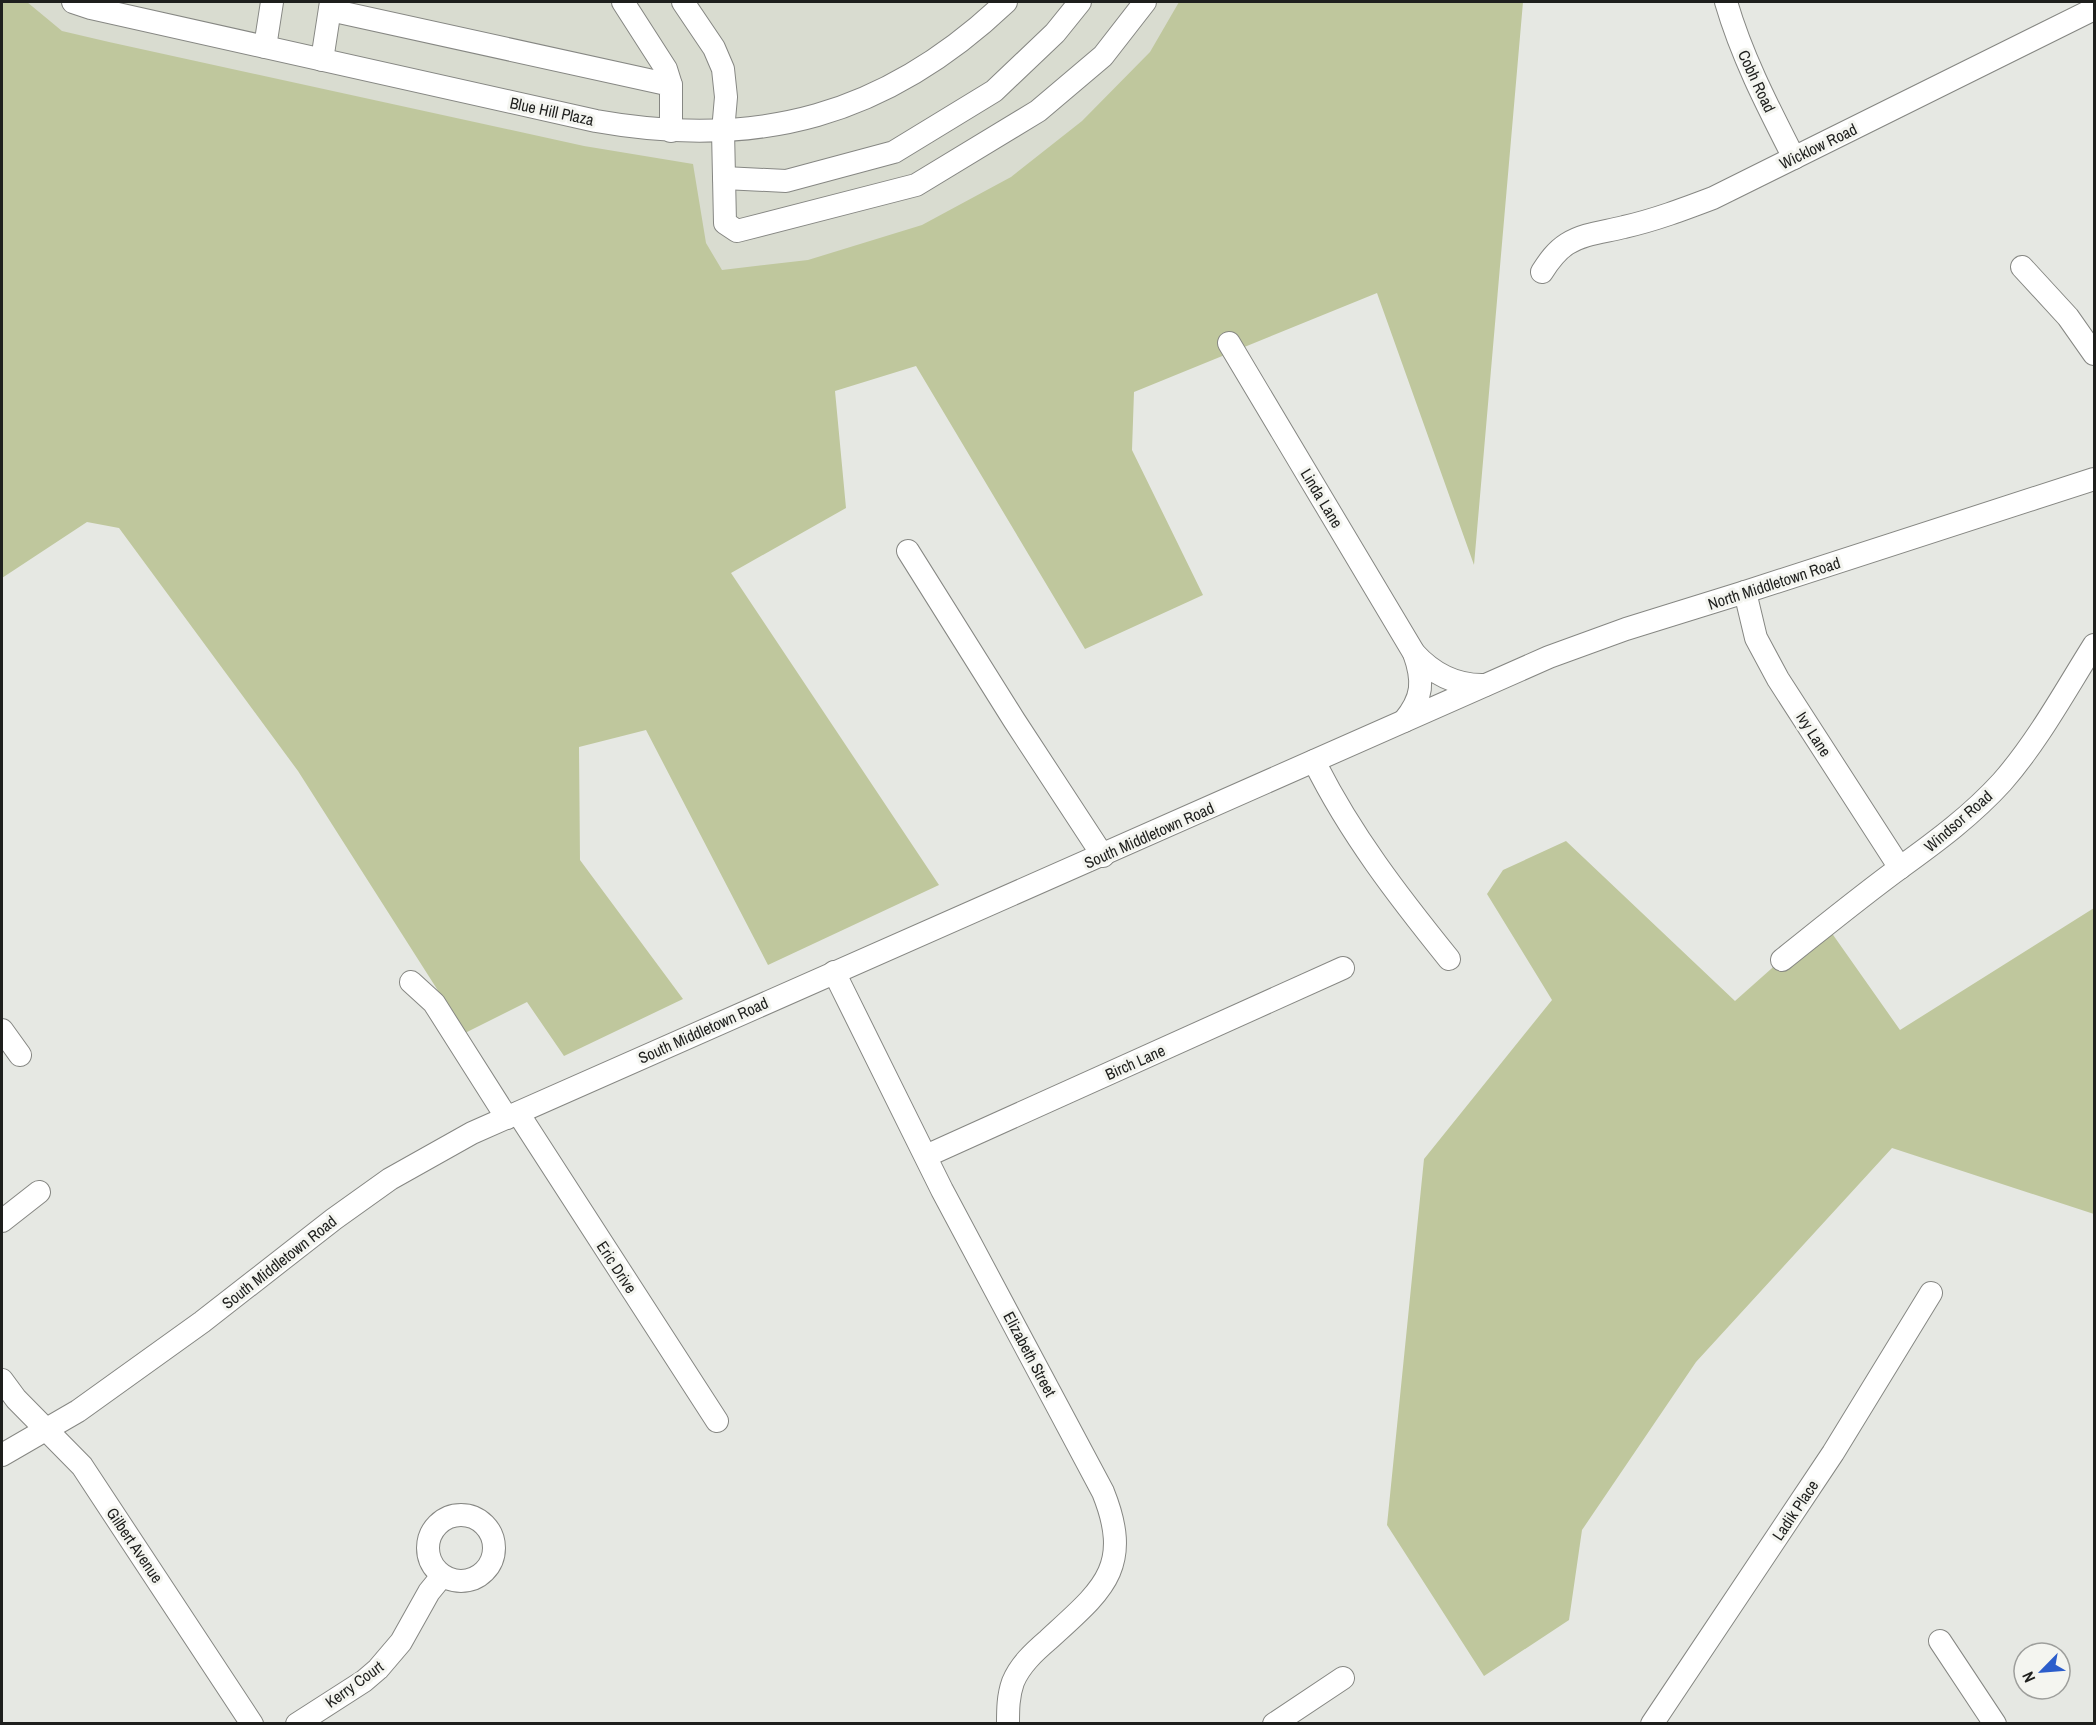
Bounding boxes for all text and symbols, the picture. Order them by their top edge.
street label: Cobh Road [1733,46,1781,116]
street label: Blue Hill Plaza [508,91,597,131]
street label: Wicklow Road [1775,118,1861,174]
street label: Linda Lane [1296,464,1348,532]
street label: North Middletown Road [1705,551,1843,615]
street label: Ivy Lane [1791,707,1837,761]
street label: Windsor Road [1919,785,1997,857]
street label: South Middletown Road [1081,796,1217,874]
street label: South Middletown Road [635,991,771,1069]
street label: Birch Lane [1102,1039,1168,1085]
street label: South Middletown Road [217,1210,341,1314]
street label: Eric Drive [592,1237,642,1297]
street label: Elizabeth Street [998,1308,1062,1401]
street label: Ladik Place [1767,1475,1823,1545]
street label: Gilbert Avenue [102,1503,168,1587]
north arrow [2012,1641,2072,1701]
street label: Kerry Court [320,1655,388,1713]
text: N [2016,1668,2040,1686]

